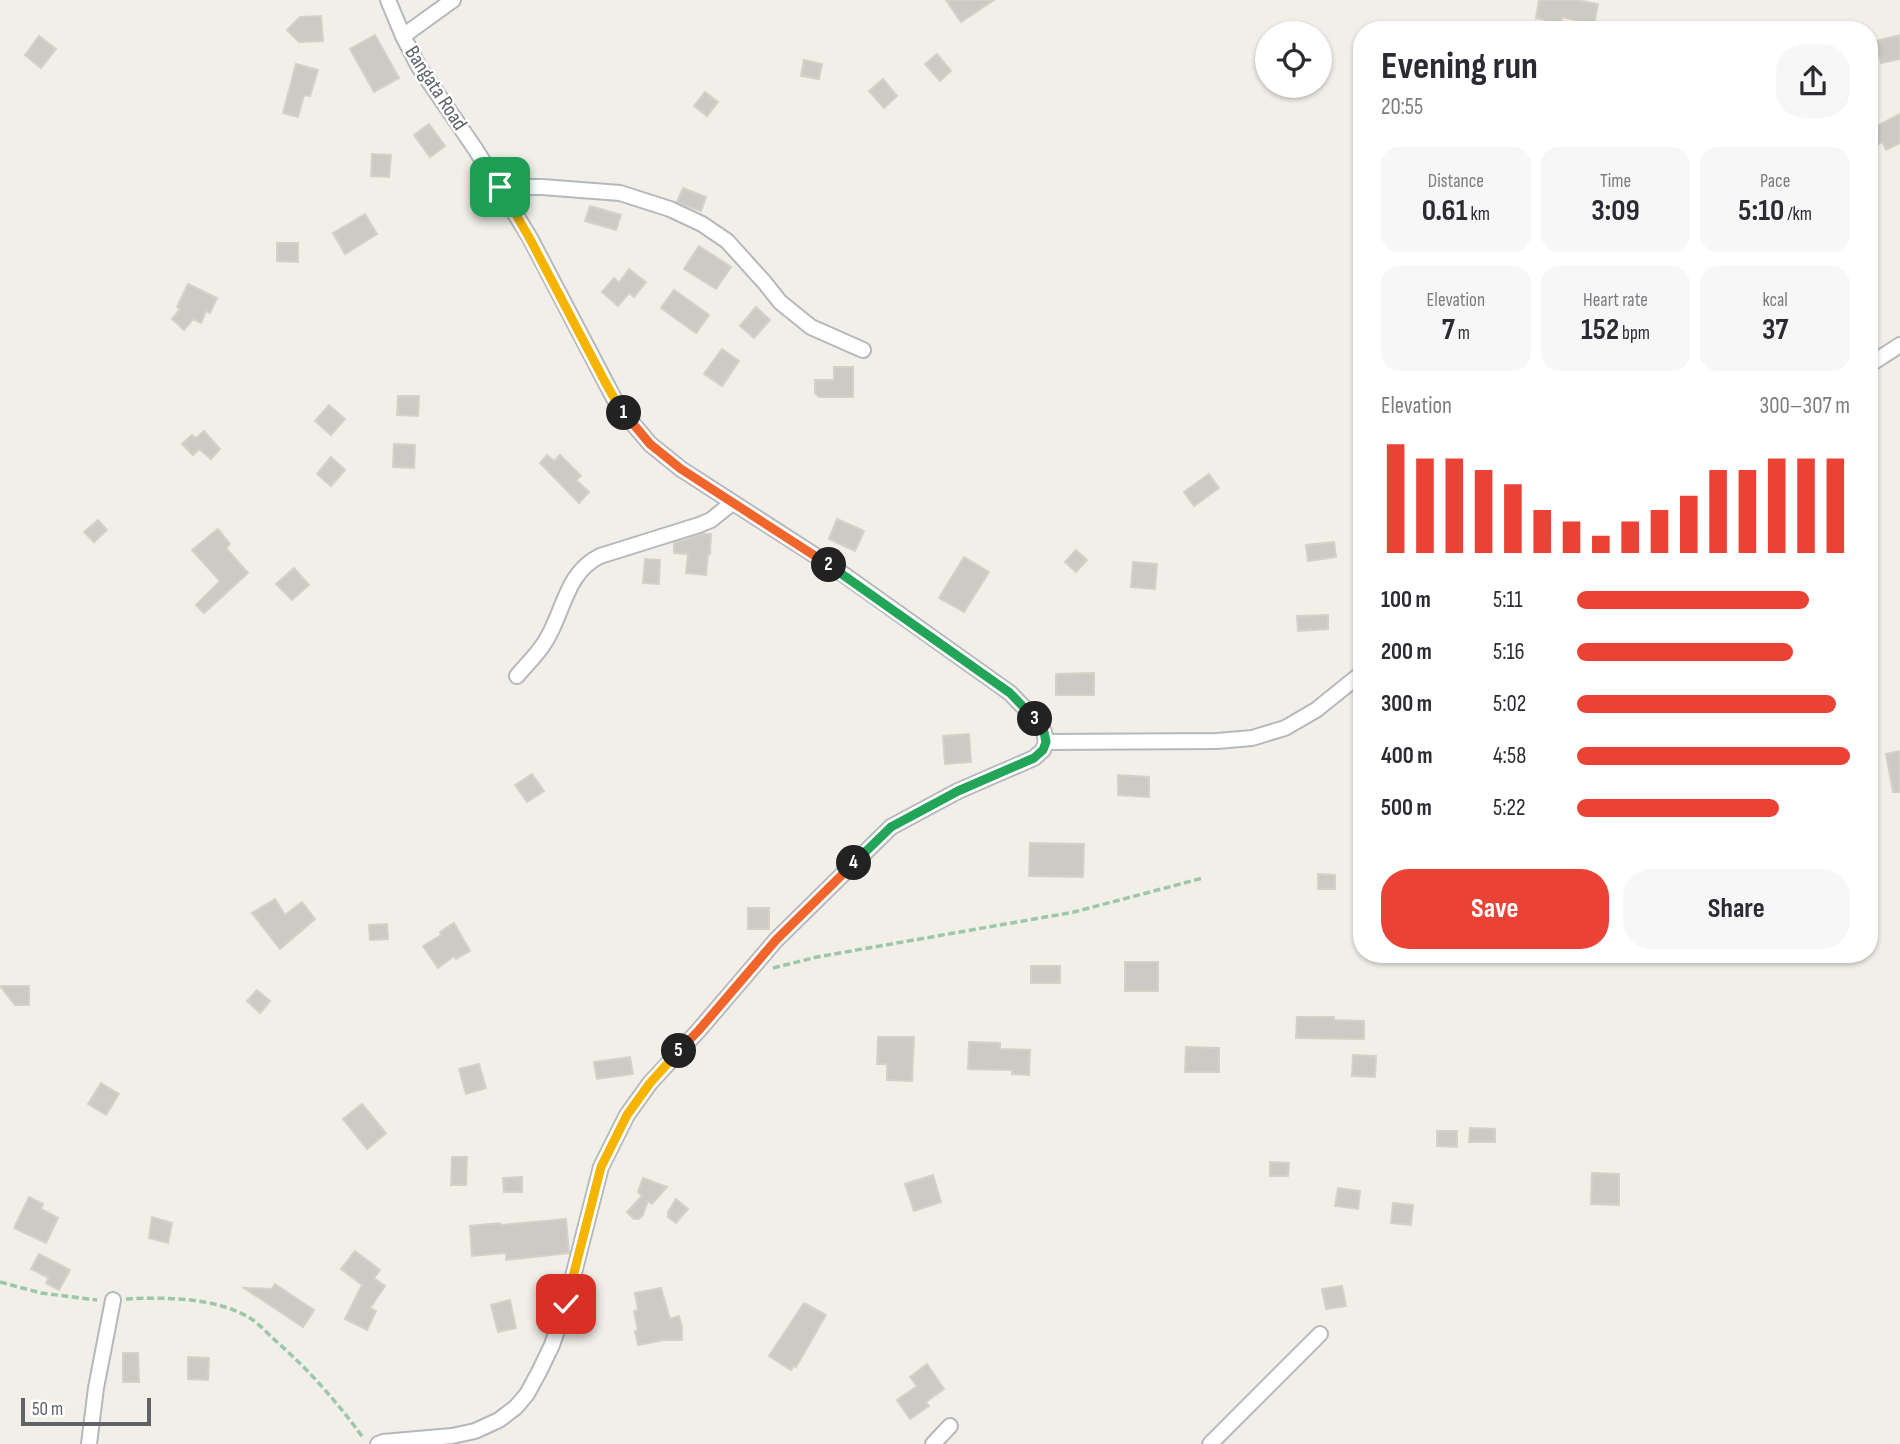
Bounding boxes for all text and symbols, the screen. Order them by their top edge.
map controls [1255,21,1332,98]
button: locate [1255,21,1332,98]
street label: Bangata Road [400,41,472,135]
text: Evening run [1381,44,1538,89]
button: share [1776,44,1850,118]
text: 20:55 [1381,93,1423,121]
pin [470,157,530,217]
icon: arrive [481,168,519,206]
text: Distance [1428,170,1484,193]
text: Time [1600,170,1631,193]
text: Pace [1760,170,1790,193]
text: 0.61 [1422,193,1467,229]
text: 3:09 [1591,193,1640,229]
text: 5:10 [1738,193,1784,229]
text: km [1467,203,1490,226]
text: /km [1784,203,1812,226]
text: Elevation [1427,289,1485,312]
text: Heart rate [1583,289,1648,312]
text: kcal [1763,289,1788,312]
text: 7 [1442,312,1455,348]
text: 152 [1581,312,1619,348]
text: 37 [1762,312,1788,348]
text: m [1455,322,1470,345]
text: bpm [1619,322,1650,345]
text: Elevation [1381,392,1452,420]
text: 300–307 m [1760,392,1850,420]
pin: 1 [606,396,642,430]
text: 1 [620,401,627,424]
pin: 2 [812,548,846,582]
text: 2 [824,553,833,576]
text: 100 m [1381,586,1431,614]
text: 5:11 [1493,586,1523,614]
text: 200 m [1381,638,1432,666]
text: 5:16 [1493,638,1525,666]
text: 300 m [1381,690,1432,718]
text: 5:02 [1493,690,1526,718]
pin: 3 [1018,702,1052,736]
text: 3 [1030,707,1039,730]
text: 400 m [1381,742,1432,770]
text: 4:58 [1493,742,1526,770]
text: 500 m [1381,794,1432,822]
text: 5:22 [1493,794,1526,822]
pin: 4 [836,846,872,880]
text: 4 [849,851,858,874]
button: Save [1381,869,1609,949]
button: Share [1623,869,1850,949]
pin: 5 [662,1034,696,1068]
text: 5 [674,1039,683,1062]
pin [536,1274,596,1334]
icon: check [547,1285,585,1323]
scale bar [21,1395,150,1427]
text: 50 m [32,1398,63,1421]

